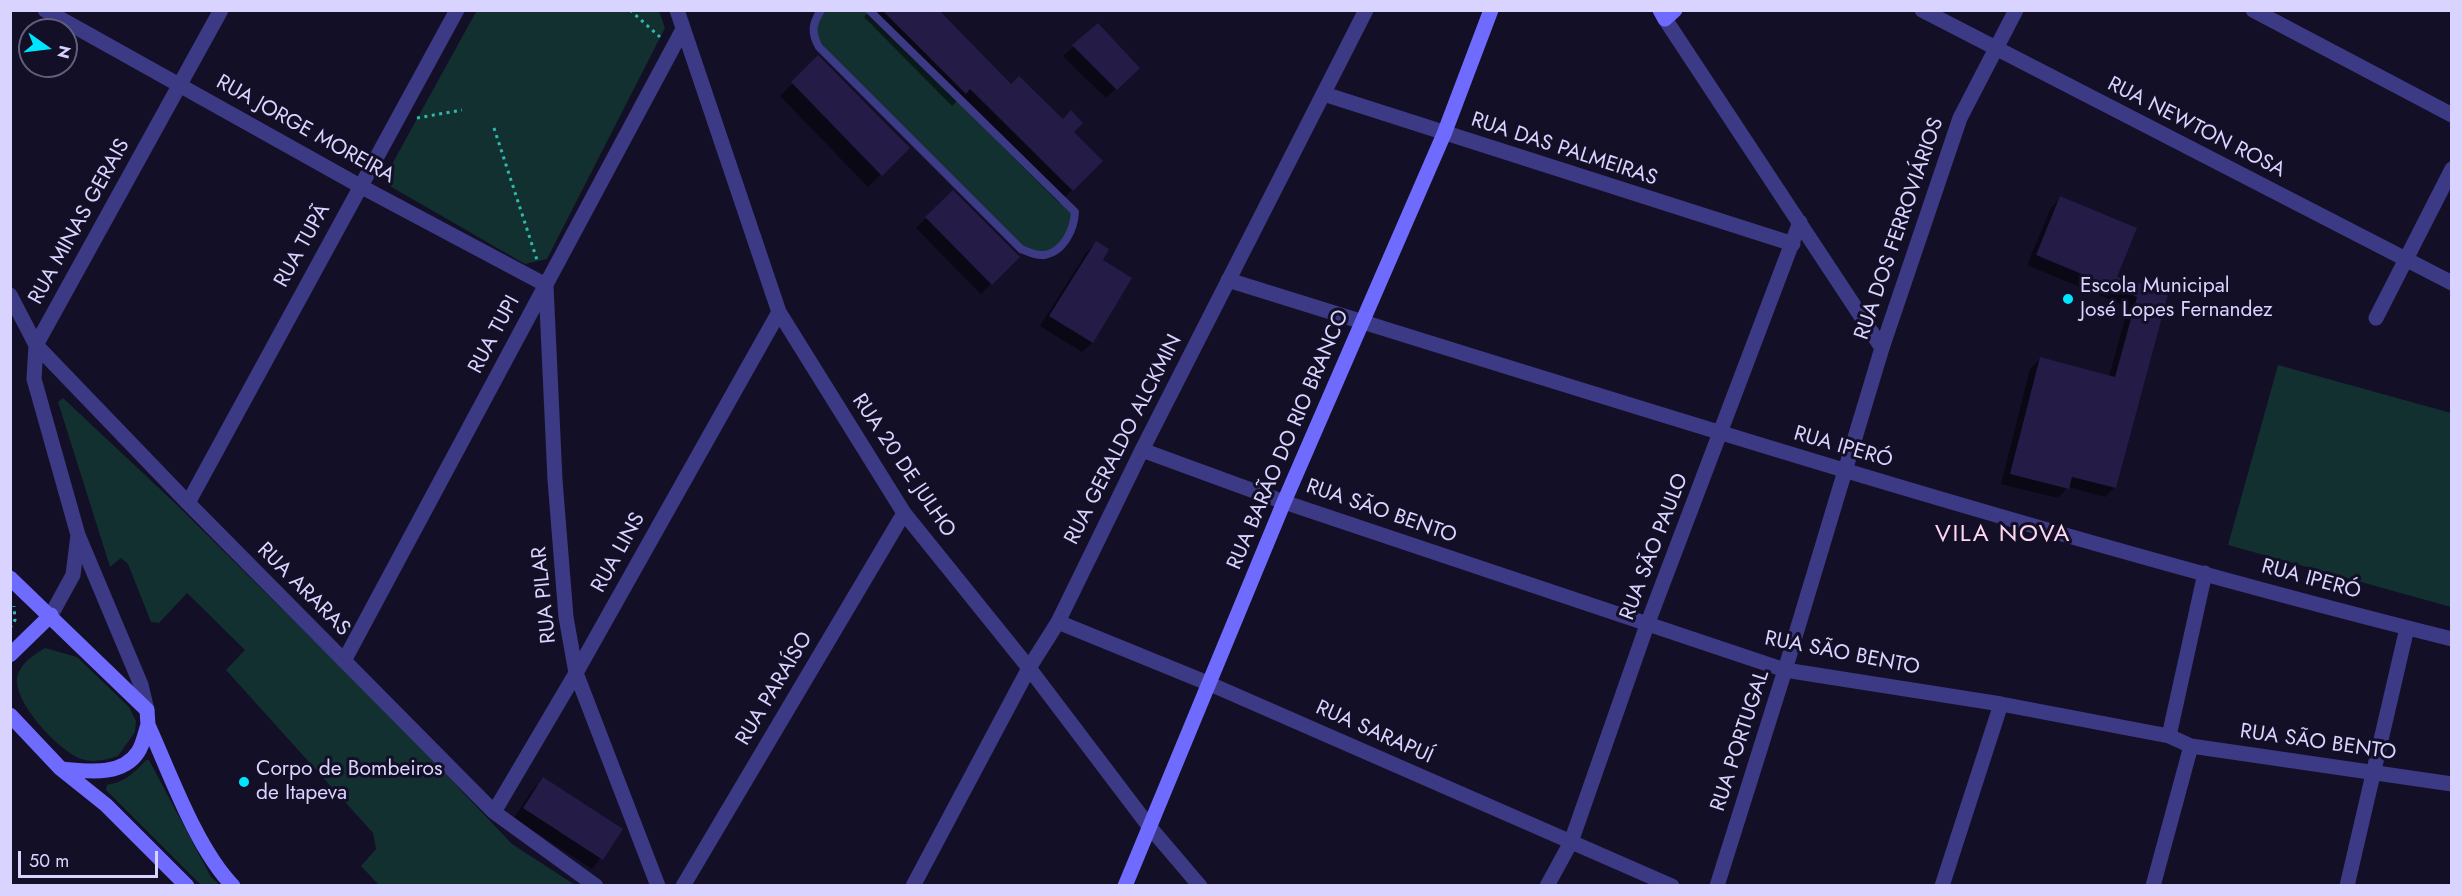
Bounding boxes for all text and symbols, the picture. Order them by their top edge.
north arrow [18,18,78,78]
text: N [51,43,77,61]
street label: RUA JORGE MOREIRA [211,70,399,190]
street label: RUA NEWTON ROSA [2103,72,2289,184]
street label: RUA DAS PALMEIRAS [1468,108,1660,192]
street label: RUA DOS FERROVIÁRIOS [1850,115,1950,343]
street label: RUA MINAS GERAIS [24,135,136,309]
street label: RUA TUPÃ [270,200,336,292]
place label: Escola Municipal José Lopes Fernandez [2080,274,2273,324]
street label: RUA TUPI [464,292,526,378]
marker: Escola Municipal José Lopes Fernandez [2061,292,2075,306]
street label: RUA BARÃO DO RIO BRANCO [1223,306,1355,574]
street label: RUA GERALDO ALCKMIN [1060,331,1188,549]
street label: RUA 20 DE JULHO [846,390,960,542]
street label: RUA IPERÓ [1791,422,1895,474]
street label: RUA SÃO PAULO [1615,470,1695,624]
street label: RUA SÃO BENTO [1302,474,1460,550]
street label: RUA LINS [587,509,651,597]
district label: VILA NOVA [1935,521,2071,549]
street label: RUA ARARAS [251,538,355,642]
street label: RUA PILAR [527,545,563,645]
street label: RUA IPERÓ [2259,555,2363,605]
street label: RUA SÃO BENTO [1762,627,1922,681]
street label: RUA PARAÍSO [731,628,819,750]
street label: RUA PORTUGAL [1706,667,1776,815]
street label: RUA SARAPUÍ [1311,696,1437,770]
street label: RUA SÃO BENTO [2238,720,2398,766]
place label: Corpo de Bombeiros de Itapeva [256,757,443,807]
marker: Corpo de Bombeiros de Itapeva [237,775,251,789]
scale bar [21,839,160,877]
text: 50 m [29,848,69,874]

